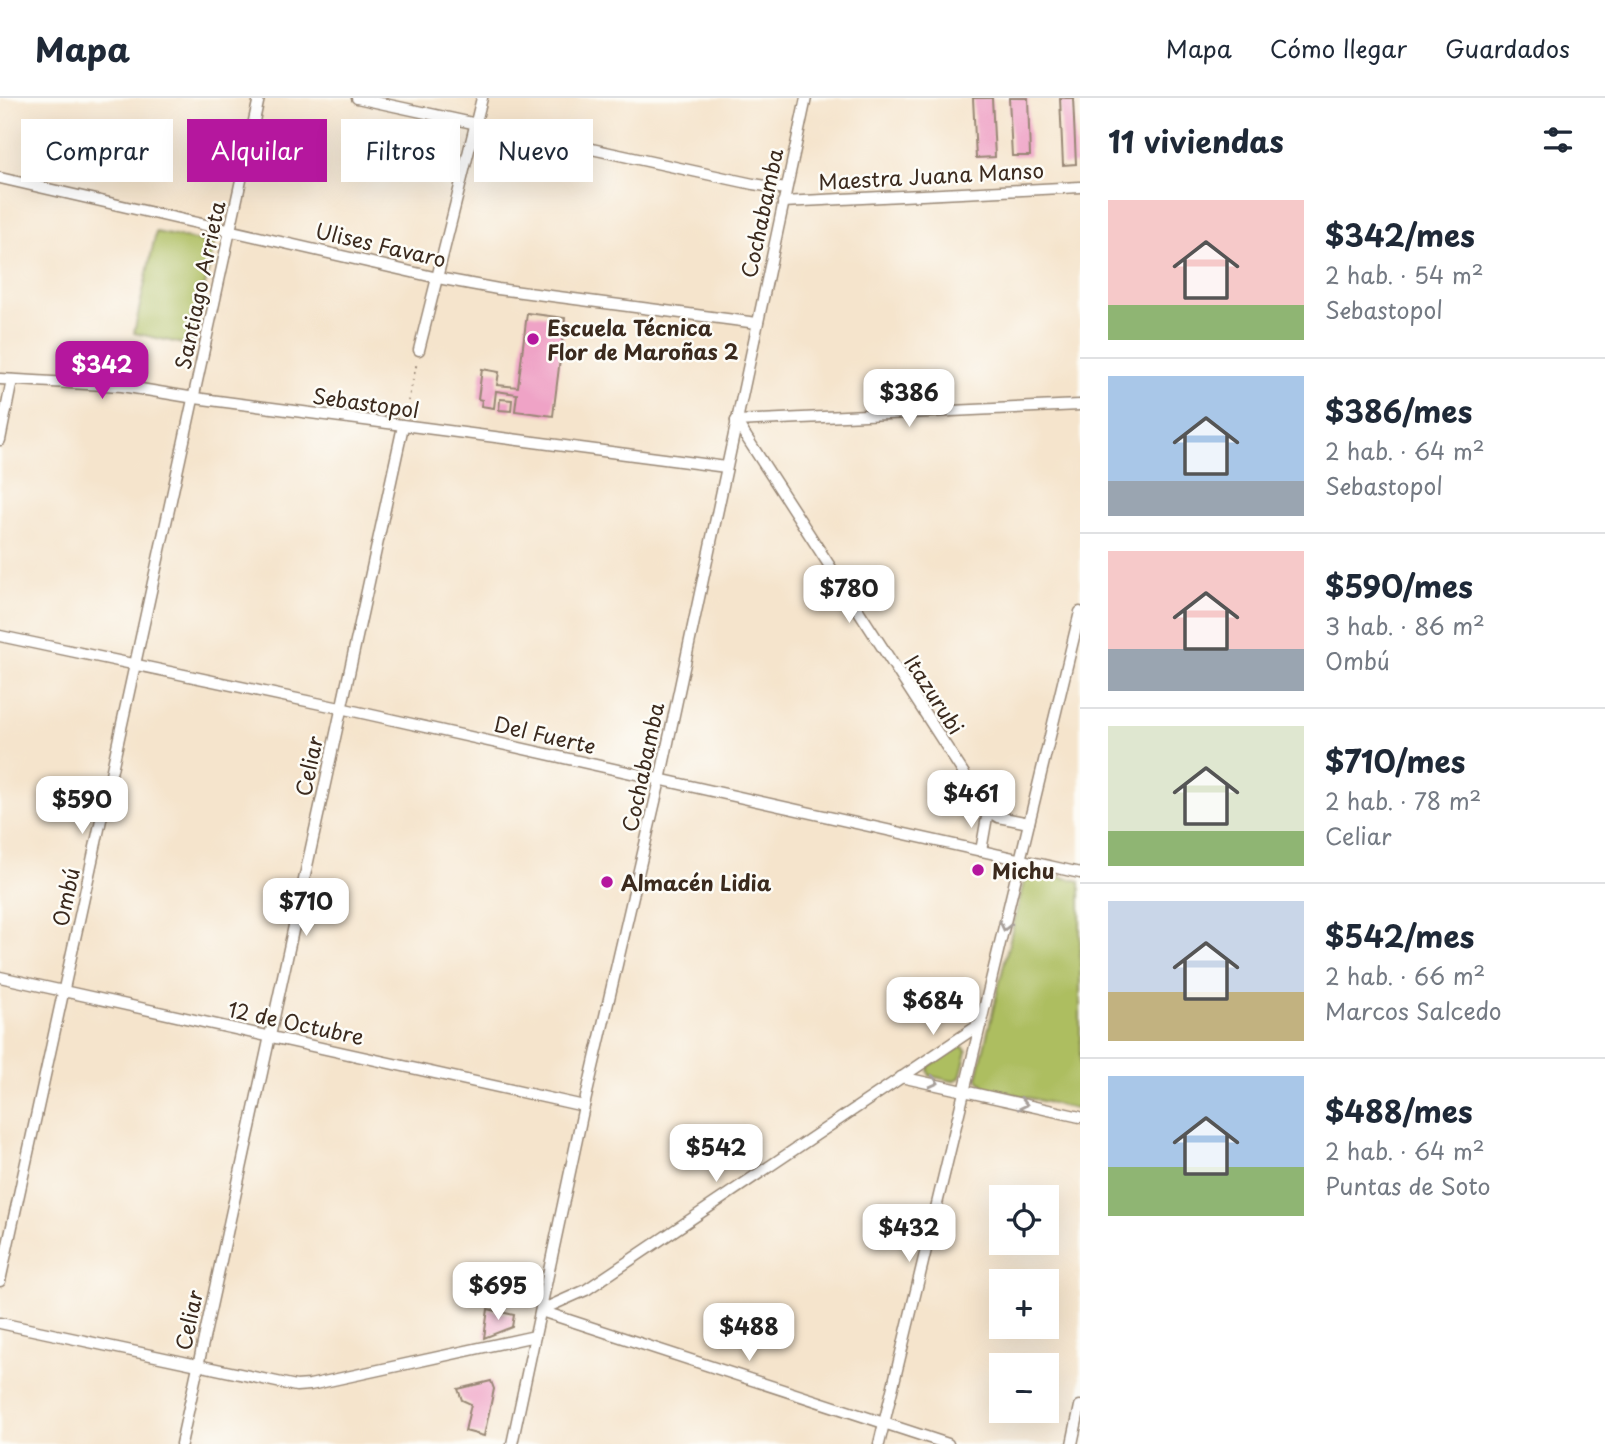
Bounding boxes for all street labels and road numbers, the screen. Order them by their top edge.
street label: Cochabamba [732,145,790,281]
street label: Maestra Juana Manso [817,153,1045,197]
street label: Santiago Arrieta [166,198,232,372]
street label: Ulises Favaro [312,213,450,275]
street label: Sebastopol [311,379,421,425]
street label: Itazurubi [897,648,973,740]
street label: Cochabamba [613,699,671,835]
street label: Del Fuerte [491,707,599,761]
street label: Celiar [286,733,330,799]
street label: Ombú [43,865,87,929]
street label: 12 de Octubre [225,992,367,1052]
street label: Celiar [166,1287,210,1353]

